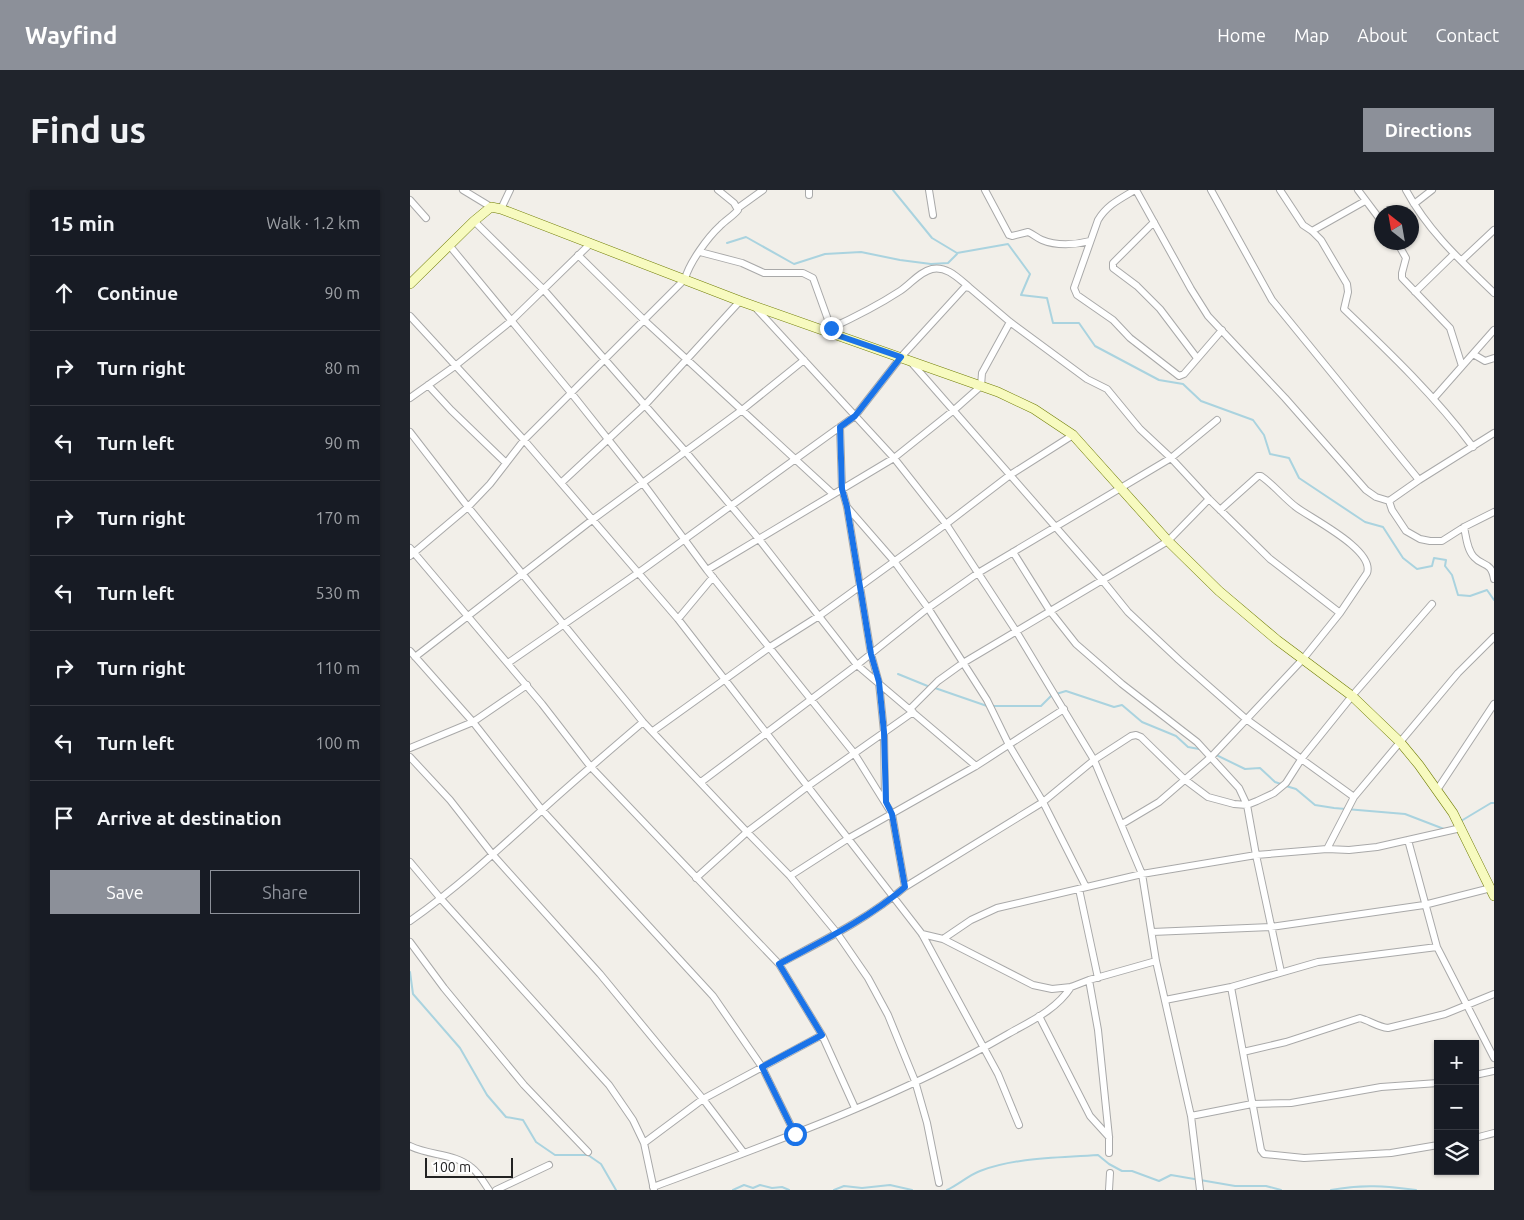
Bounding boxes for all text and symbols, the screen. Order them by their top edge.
text: Wayfind [25,22,117,49]
text: Home [1217,25,1266,45]
text: Map [1294,25,1329,45]
text: About [1357,25,1407,45]
text: Contact [1435,25,1499,45]
button: Directions [1363,108,1494,152]
text: Find us [30,110,146,150]
north arrow [1374,205,1419,250]
text: 15 min [50,211,115,235]
text: Walk · 1.2 km [266,214,360,232]
icon: ahead [50,279,78,307]
text: Continue [97,282,178,304]
text: 90 m [324,284,360,302]
route end [820,317,843,340]
icon: right [50,354,78,382]
text: Turn right [97,357,185,379]
text: 80 m [324,359,360,377]
icon: left [50,429,78,457]
text: Turn left [97,432,175,454]
text: 90 m [324,434,360,452]
icon: right [50,504,78,532]
text: Turn right [97,507,185,529]
text: 170 m [315,509,360,527]
icon: left [50,579,78,607]
text: Turn left [97,582,175,604]
text: 530 m [315,584,360,602]
icon: right [50,654,78,682]
text: Turn right [97,657,185,679]
text: 110 m [315,659,360,677]
icon: left [50,729,78,757]
text: Turn left [97,732,175,754]
text: 100 m [315,734,360,752]
icon: arrive [50,804,78,832]
text: Arrive at destination [97,807,282,829]
button: Save [50,870,200,914]
button: Share [210,870,360,914]
map controls [1434,1040,1479,1175]
button: + [1434,1040,1479,1085]
button: − [1434,1085,1479,1130]
route start [784,1123,807,1146]
button: layers [1434,1130,1479,1175]
scale bar [425,1155,512,1178]
text: 100 m [432,1159,471,1175]

